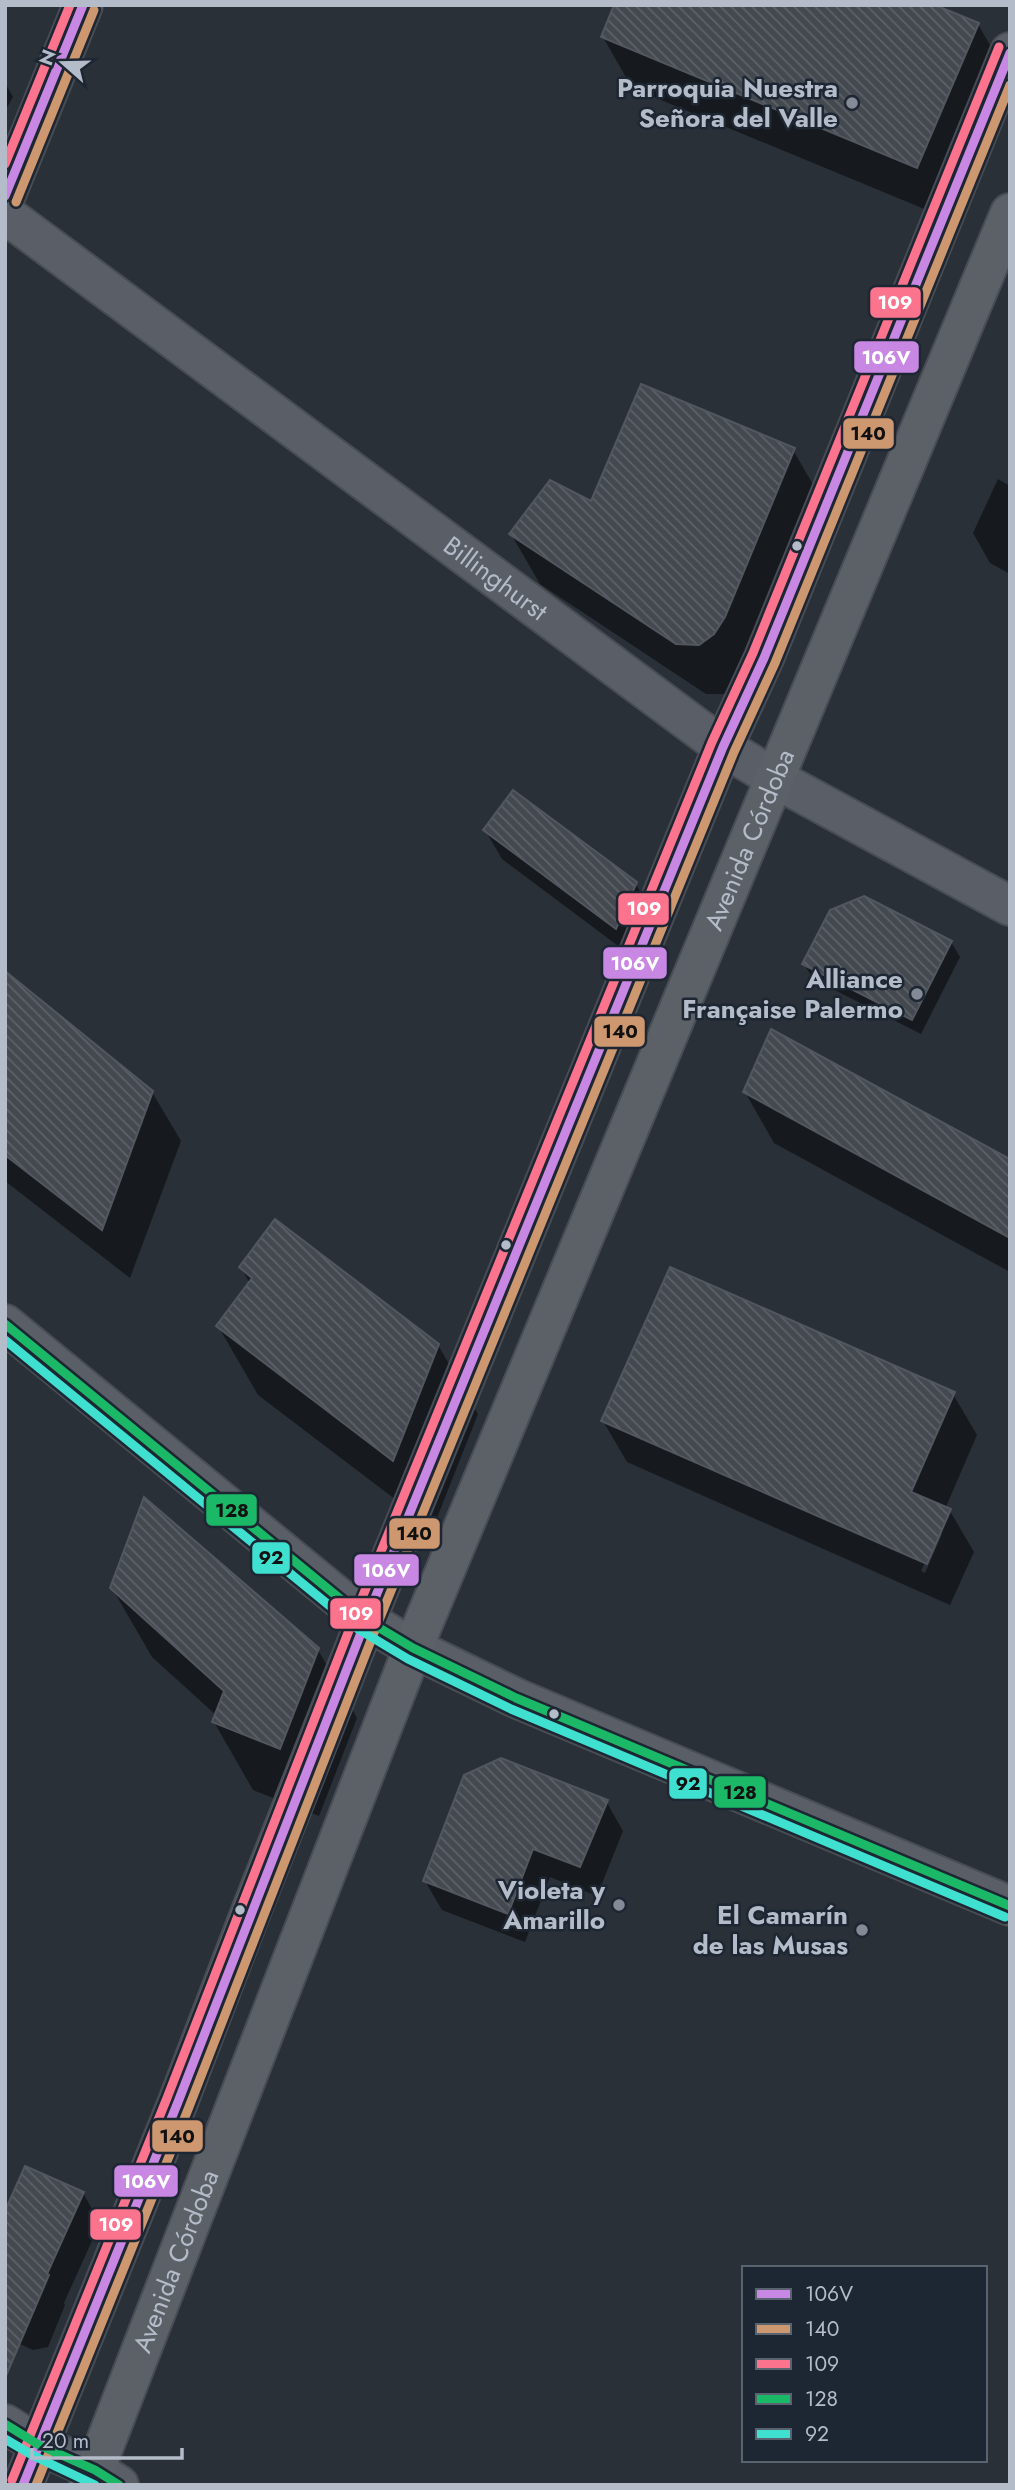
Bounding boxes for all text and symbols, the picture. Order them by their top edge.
north arrow [28,28,98,98]
text: N [32,46,63,69]
place label: Parroquia Nuestra Señora del Valle [617,69,838,137]
marker: Parroquia Nuestra Señora del Valle [844,95,860,111]
line badge: 109 [869,286,922,319]
text: 109 [878,289,912,316]
line badge: 106V [853,340,920,374]
text: 106V [862,344,910,371]
line badge: 140 [842,417,895,450]
text: 140 [850,420,886,447]
street label: Billinghurst [436,527,556,630]
unlabelled marker [790,539,804,553]
street label: Avenida Córdoba [695,743,804,936]
line badge: 109 [617,892,670,926]
text: 109 [627,895,661,922]
line badge: 106V [602,946,668,980]
text: 106V [611,950,659,977]
place label: Alliance Française Palermo [682,960,903,1028]
marker: Alliance Française Palermo [909,986,925,1002]
line badge: 140 [593,1015,646,1048]
text: 140 [602,1018,638,1045]
unlabelled marker [499,1238,513,1252]
line badge: 128 [205,1493,258,1527]
text: 128 [215,1497,249,1524]
line badge: 140 [388,1517,441,1550]
text: 140 [396,1520,432,1547]
line badge: 92 [251,1541,291,1575]
text: 92 [258,1544,284,1571]
line badge: 106V [353,1553,420,1587]
text: 106V [362,1557,410,1584]
line badge: 109 [329,1597,382,1630]
text: 109 [339,1600,373,1627]
unlabelled marker [547,1707,561,1721]
line badge: 92 [668,1767,708,1800]
text: 92 [675,1770,701,1797]
line badge: 128 [713,1775,767,1809]
text: 128 [723,1779,757,1806]
place label: Violeta y Amarillo [497,1871,605,1939]
place label: El Camarín de las Musas [693,1896,848,1964]
marker: Violeta y Amarillo [611,1897,627,1913]
unlabelled marker [233,1903,247,1917]
marker: El Camarín de las Musas [854,1922,870,1938]
line badge: 140 [151,2119,204,2153]
text: 140 [159,2123,195,2150]
line badge: 106V [113,2164,179,2198]
street label: Avenida Córdoba [123,2164,228,2358]
text: 106V [122,2168,170,2195]
line badge: 109 [89,2208,142,2241]
text: 109 [99,2211,133,2238]
legend [742,2266,987,2462]
text: 106V [805,2279,853,2309]
text: 140 [805,2314,839,2344]
text: 109 [805,2349,839,2379]
text: 128 [805,2384,838,2414]
scale bar [32,2416,182,2460]
text: 92 [805,2419,829,2449]
text: 20 m [42,2426,89,2456]

